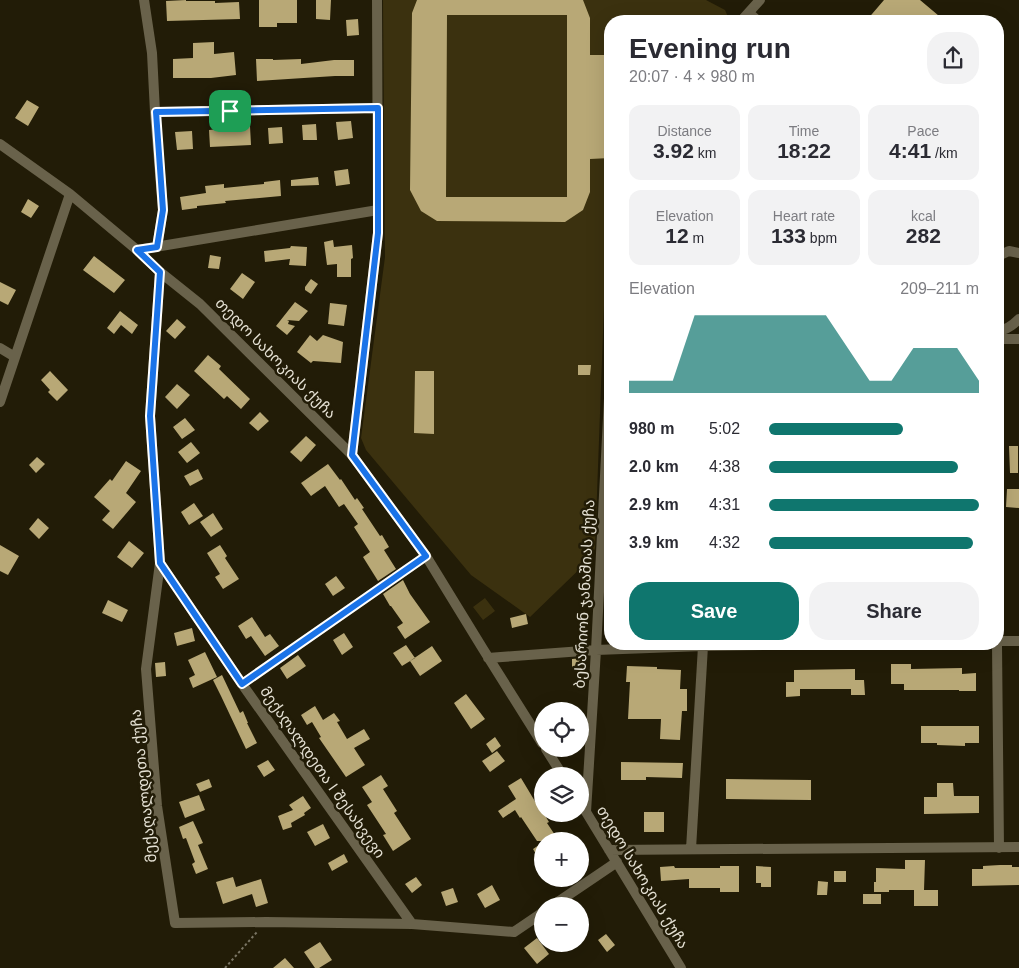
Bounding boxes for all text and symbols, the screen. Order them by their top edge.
button: share [927,32,979,84]
text: Evening run [629,33,791,64]
text: 20:07 · 4 × 980 m [629,68,755,85]
pin [209,90,251,132]
icon: arrive [216,97,244,125]
text: Distance [657,123,712,139]
text: Time [789,123,819,139]
text: Pace [907,123,939,139]
text: 3.92 [653,139,694,162]
text: 18:22 [777,139,831,162]
text: 4:41 [889,139,931,162]
text: km [694,145,716,161]
text: /km [931,145,958,161]
text: Elevation [656,208,713,224]
text: Heart rate [773,208,835,224]
text: kcal [911,208,936,224]
text: 12 [665,224,689,247]
text: 133 [771,224,806,247]
text: 282 [906,224,941,247]
text: m [689,230,704,246]
text: bpm [806,230,837,246]
text: Elevation [629,280,695,297]
text: 209–211 m [900,280,979,297]
street label: თედო სახოკიას ქუჩა [212,294,340,422]
text: 980 m [629,420,674,437]
text: 5:02 [709,420,740,437]
text: 2.0 km [629,458,679,475]
text: 4:38 [709,458,740,475]
text: 2.9 km [629,496,679,513]
text: 4:31 [709,496,740,513]
street label: ბესარიონ ჯანაშიას ქუჩა [571,499,598,689]
text: 3.9 km [629,534,679,551]
text: 4:32 [709,534,740,551]
button: Save [629,582,799,640]
button: Share [809,582,979,640]
street label: მექაღალდეთა I შესახვევი [256,683,389,862]
map controls [534,702,589,952]
button: locate [534,702,589,757]
street label: მექაღალდეთა ქუჩა [127,709,160,863]
button: layers [534,767,589,822]
street label: თედო სახოკიას ქუჩა [593,803,692,952]
button: + [534,832,589,887]
button: − [534,897,589,952]

